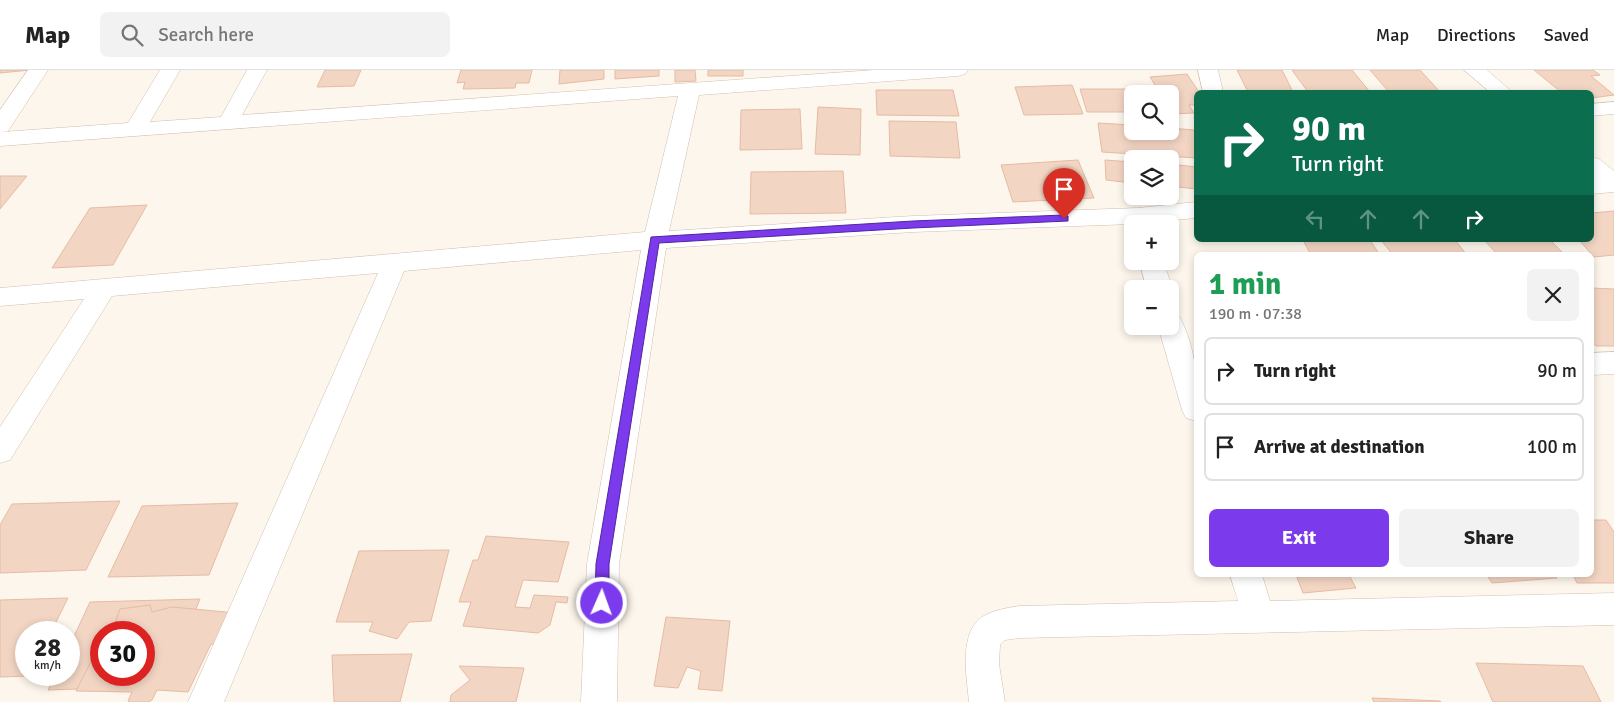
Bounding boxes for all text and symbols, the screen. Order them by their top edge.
search box [100,12,450,57]
text: Map [25,20,70,50]
icon: search [118,21,146,49]
text: Search here [158,23,254,47]
text: Map [1376,24,1409,46]
text: Directions [1437,24,1516,46]
text: Saved [1544,24,1589,46]
map controls [1124,85,1179,335]
button: search [1124,85,1179,140]
text: 90 m [1292,107,1366,150]
icon: right [1209,110,1274,175]
button: layers [1124,150,1179,205]
text: Turn right [1292,150,1384,177]
pin [1043,168,1085,219]
icon: arrive [1050,175,1078,203]
icon: left [1301,205,1329,233]
icon: ahead [1354,205,1382,233]
icon: ahead [1407,205,1435,233]
icon: right [1460,205,1488,233]
button: + [1124,215,1179,270]
text: 1 min [1209,266,1281,303]
button: close [1527,269,1579,321]
button: − [1124,280,1179,335]
text: 190 m · 07:38 [1209,304,1302,324]
icon: right [1211,357,1239,385]
text: Turn right [1254,359,1336,383]
text: 90 m [1537,359,1577,383]
icon: arrive [1211,433,1239,461]
text: Arrive at destination [1254,435,1425,459]
text: 100 m [1527,435,1577,459]
button: Exit [1209,509,1389,567]
button: Share [1399,509,1579,567]
position arrow [575,576,627,628]
speed limit sign: 30 [90,621,155,686]
text: 28 [34,632,61,663]
text: km/h [34,658,61,673]

